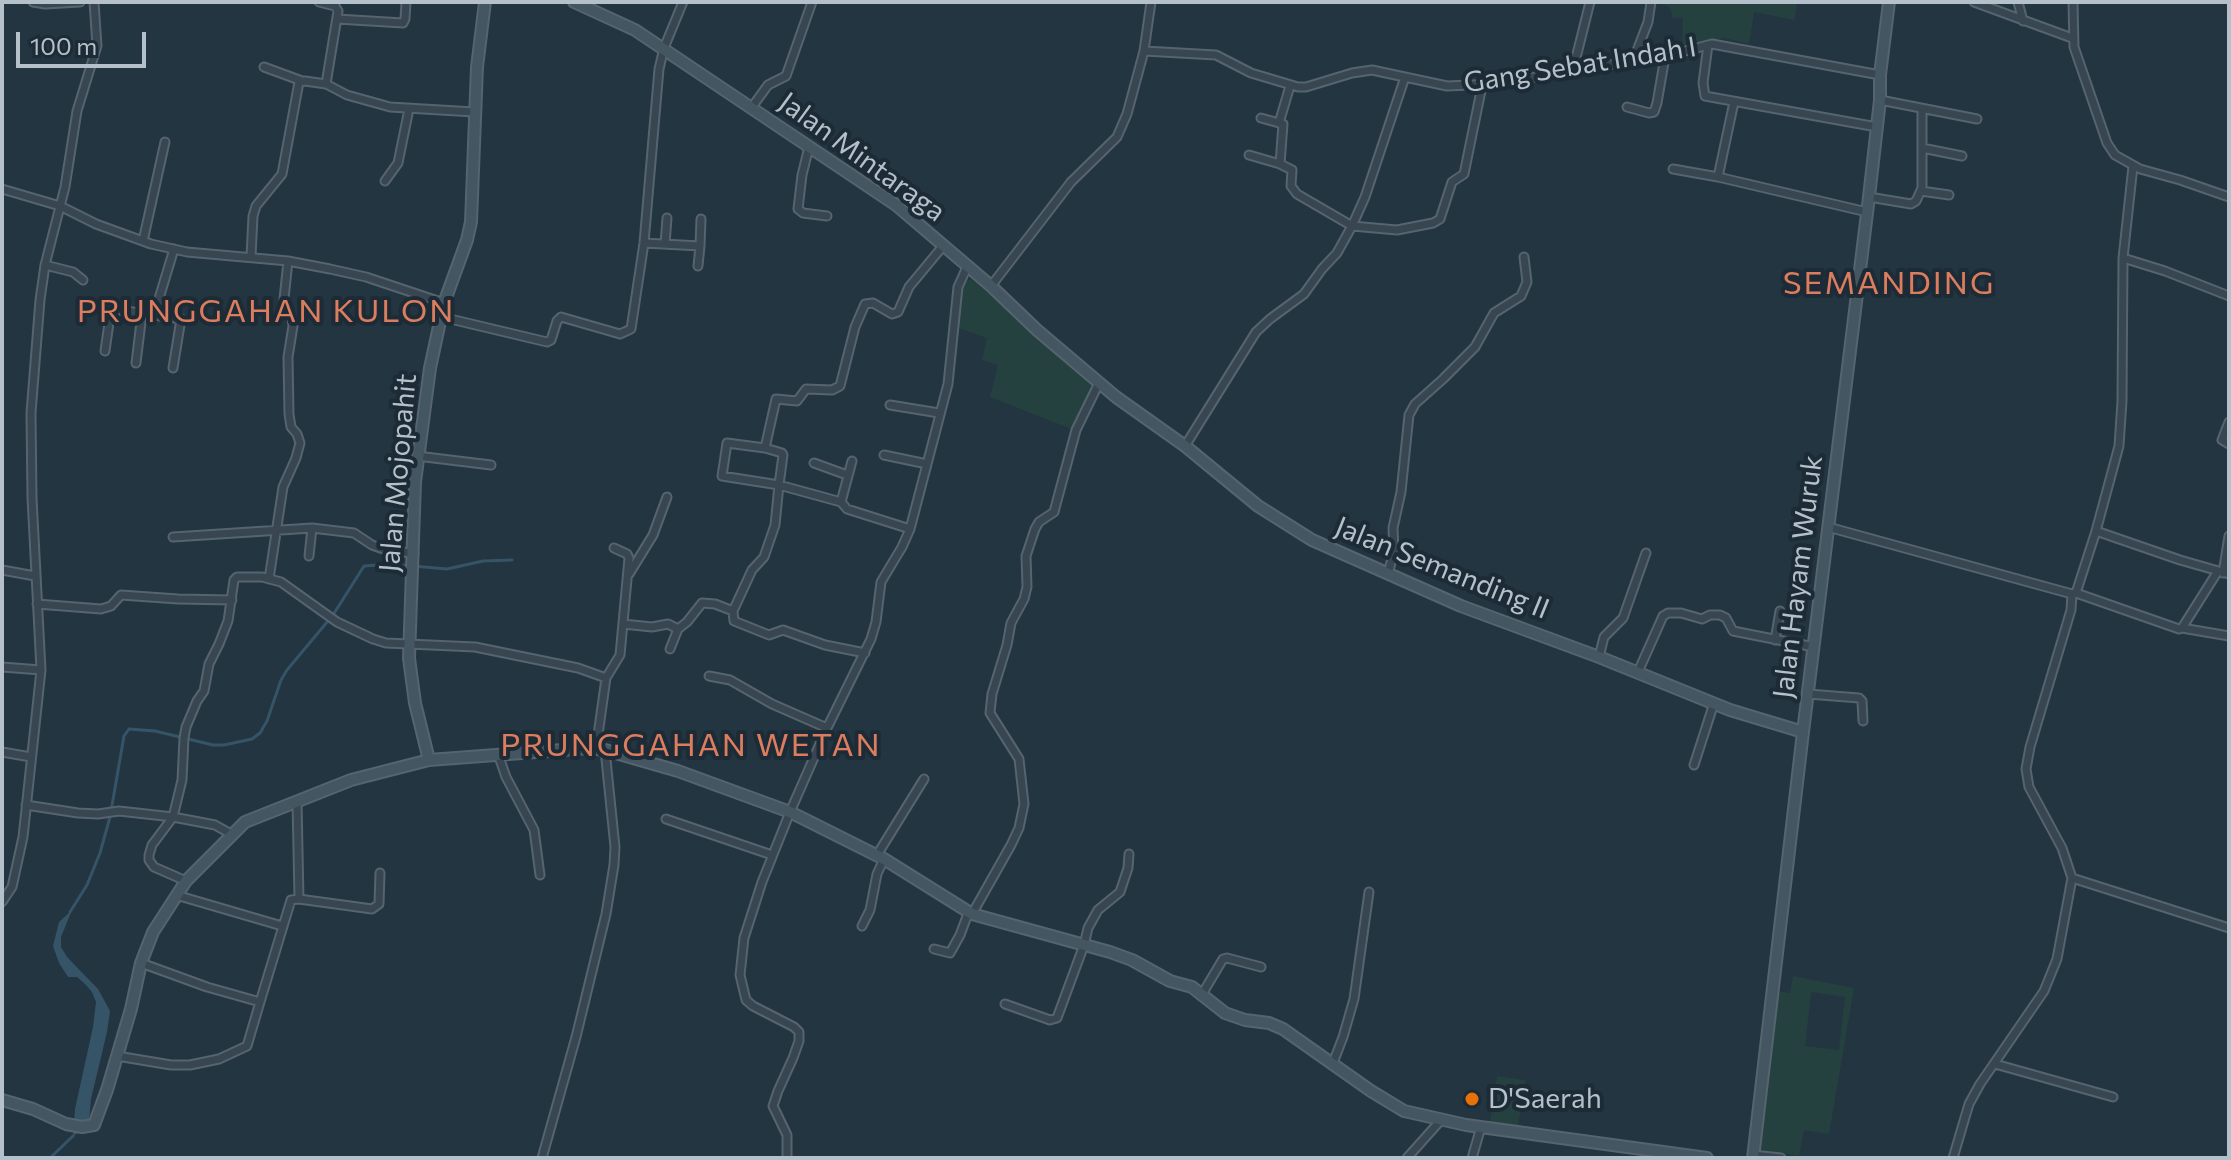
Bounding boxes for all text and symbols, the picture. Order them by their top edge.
scale bar [20,16,150,66]
street label: Gang Sebat Indah I [1461,30,1699,100]
text: 100 m [30,31,97,60]
street label: Jalan Mintaraga [772,85,952,229]
district label: SEMANDING [1783,264,1995,302]
district label: PRUNGGAHAN KULON [77,292,455,330]
street label: Jalan Mojopahit [373,372,423,574]
street label: Jalan Hayam Wuruk [1766,454,1830,700]
street label: Jalan Semanding II [1330,510,1554,626]
district label: PRUNGGAHAN WETAN [500,726,882,764]
place label: D'Saerah [1488,1082,1602,1116]
marker: D'Saerah [1463,1090,1481,1108]

